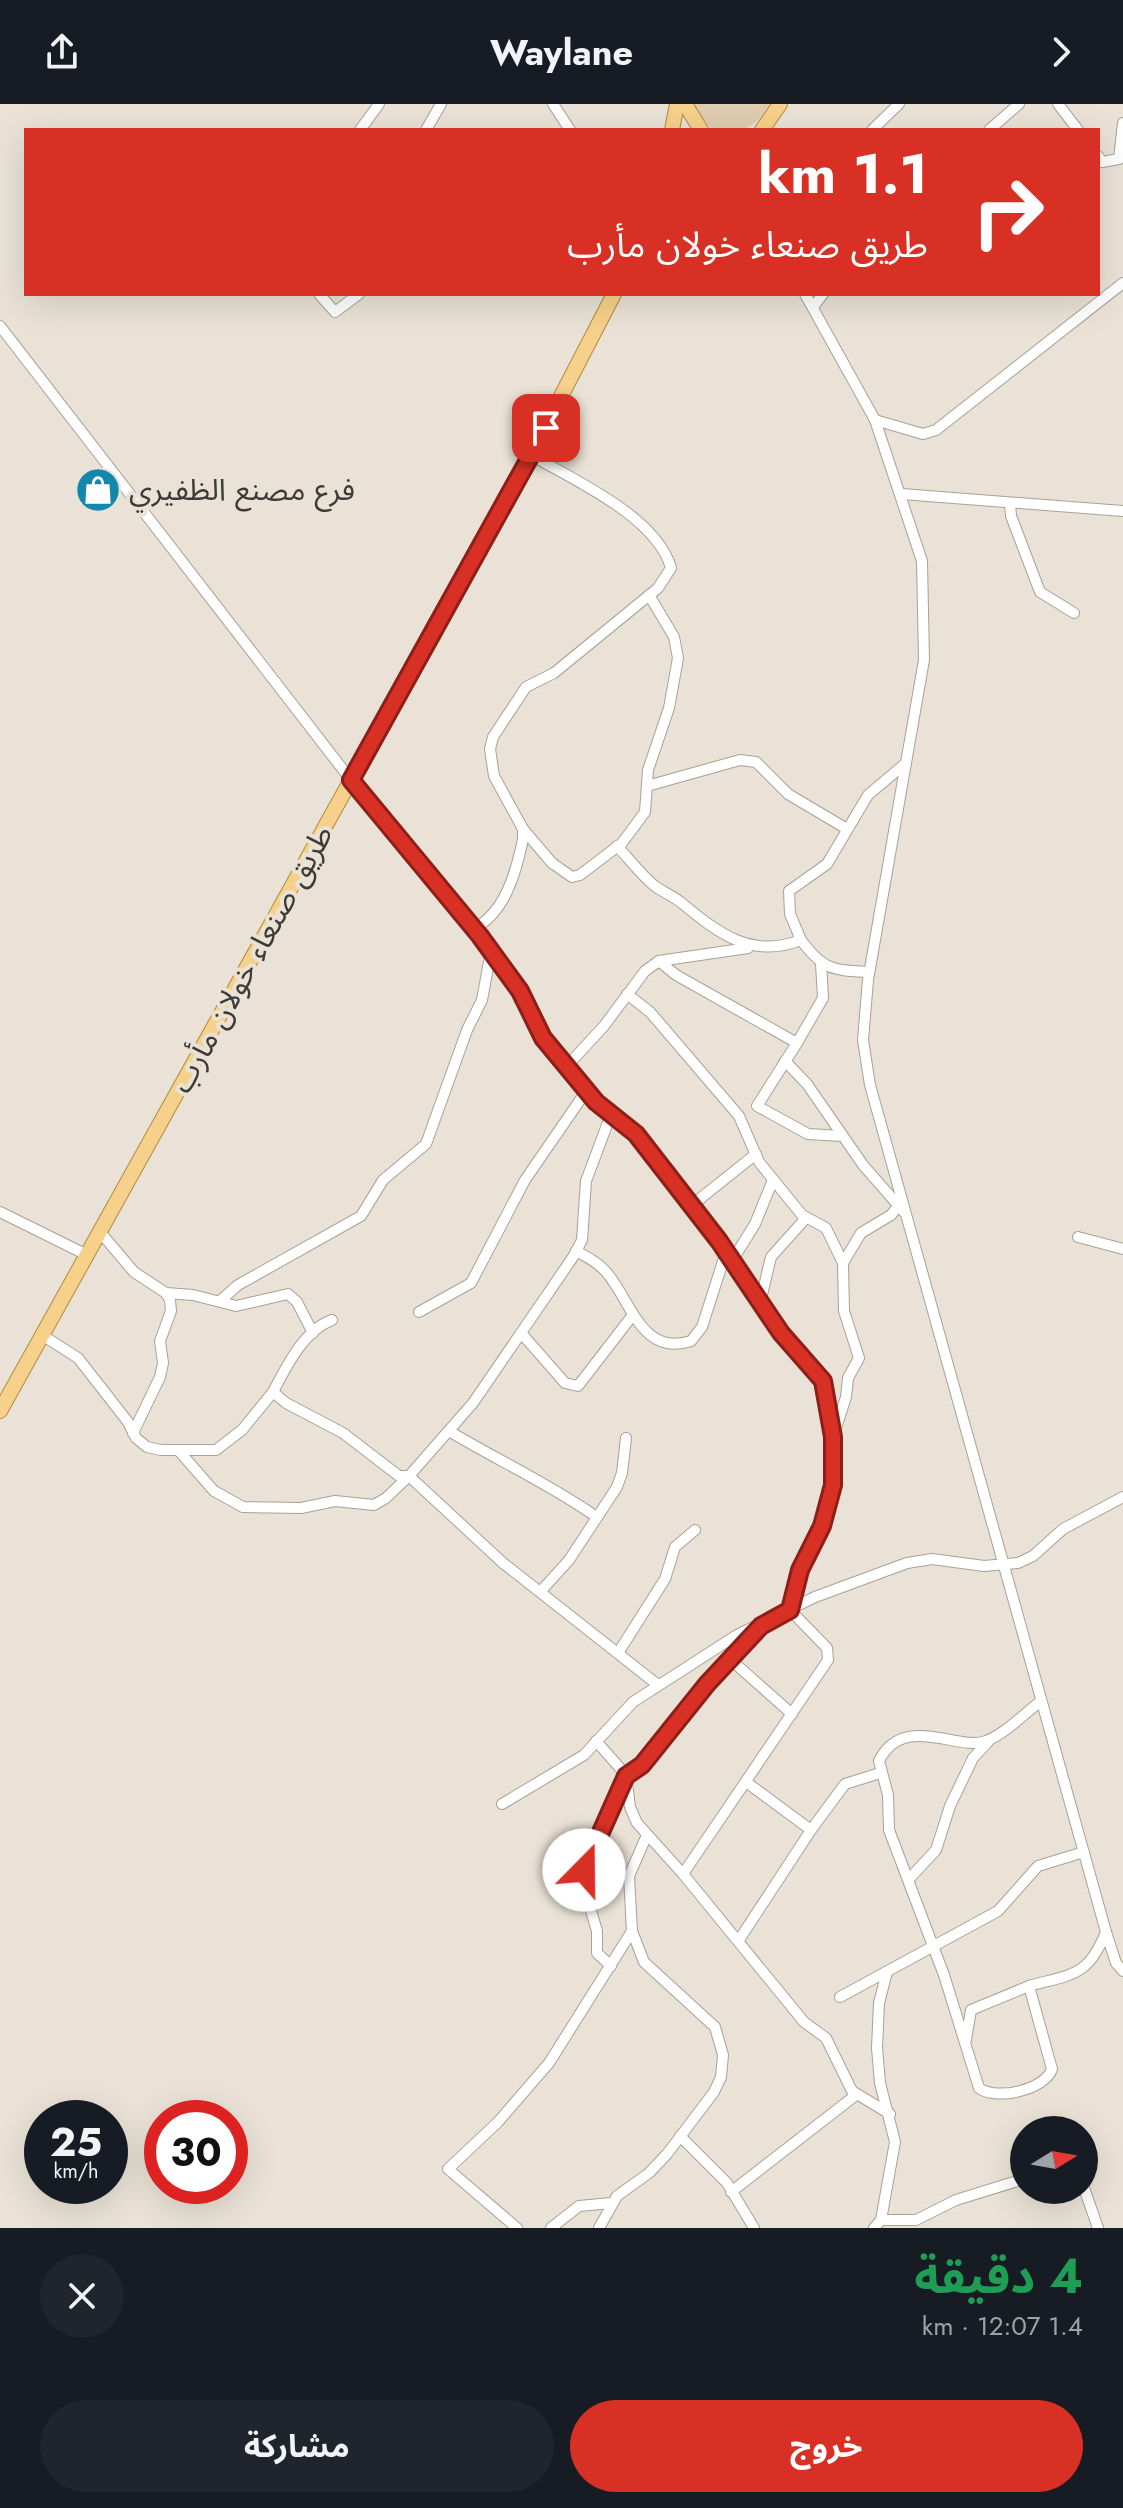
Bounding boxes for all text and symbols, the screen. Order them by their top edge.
text: Waylane [490,26,633,78]
icon: share [40,30,84,74]
icon: forward [1039,30,1083,74]
text: 1.1 km [758,133,928,214]
icon: right [956,160,1060,264]
text: طريق صنعاء خولان مأرب [567,218,928,270]
pin [512,394,580,462]
icon: arrive [524,406,568,450]
shop icon: فرع مصنع الظفيري [74,466,122,514]
place label: فرع مصنع الظفيري [129,468,355,513]
street label: طريق صنعاء خولان مأرب [160,817,343,1101]
position arrow [542,1828,626,1912]
speed limit sign: 30 [144,2100,248,2204]
text: 25 [50,2113,102,2171]
north arrow [1010,2116,1098,2204]
map controls [1010,2116,1098,2204]
text: km/h [53,2157,99,2186]
text: 4 دقيقة [914,2242,1083,2311]
button: close [40,2254,124,2338]
text: 1.4 km · 12:07 [922,2307,1083,2345]
button: مشاركة [40,2400,554,2492]
button: خروج [570,2400,1083,2492]

